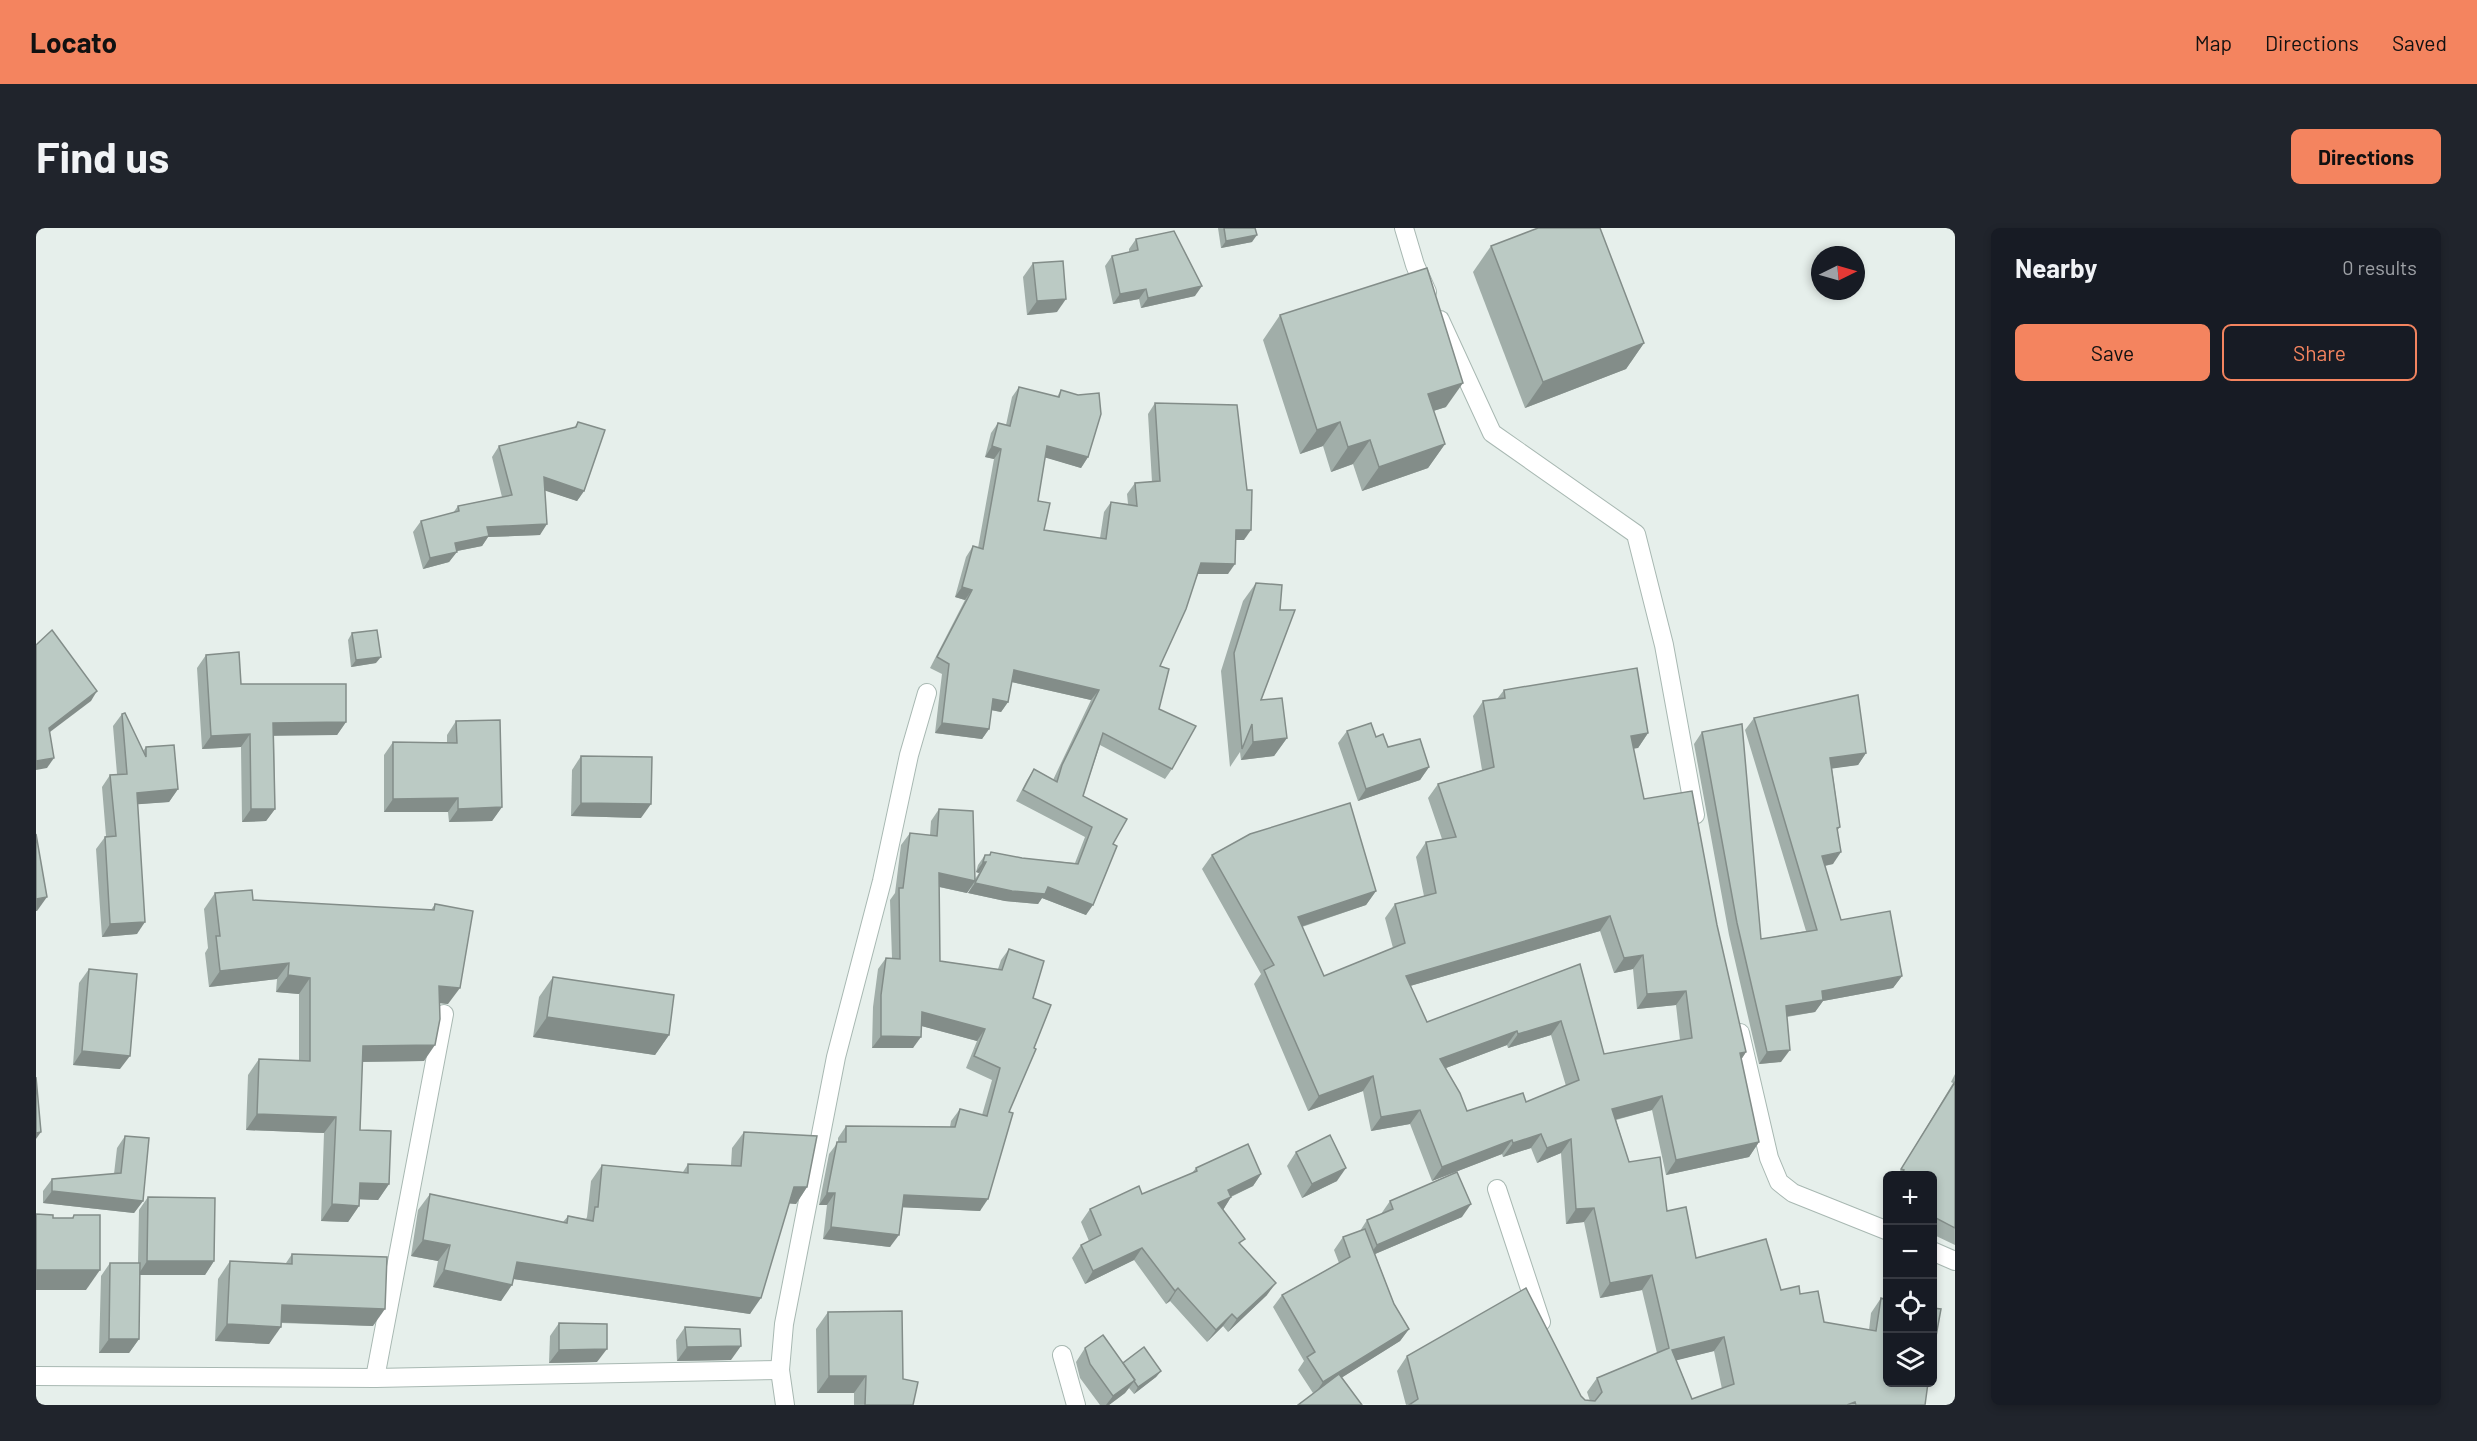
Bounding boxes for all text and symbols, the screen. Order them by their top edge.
text: Locato [30,25,117,59]
text: Map [2195,30,2232,55]
text: Directions [2265,30,2359,55]
text: Saved [2392,30,2447,55]
button: Directions [2291,129,2441,184]
text: Find us [36,131,169,181]
north arrow [1811,246,1865,300]
text: Nearby [2015,252,2097,283]
text: 0 results [2342,255,2417,279]
button: Save [2015,324,2210,381]
button: Share [2222,324,2417,381]
map controls [1883,1171,1937,1387]
button: + [1883,1171,1937,1225]
button: − [1883,1225,1937,1279]
button: locate [1883,1279,1937,1333]
button: layers [1883,1333,1937,1387]

